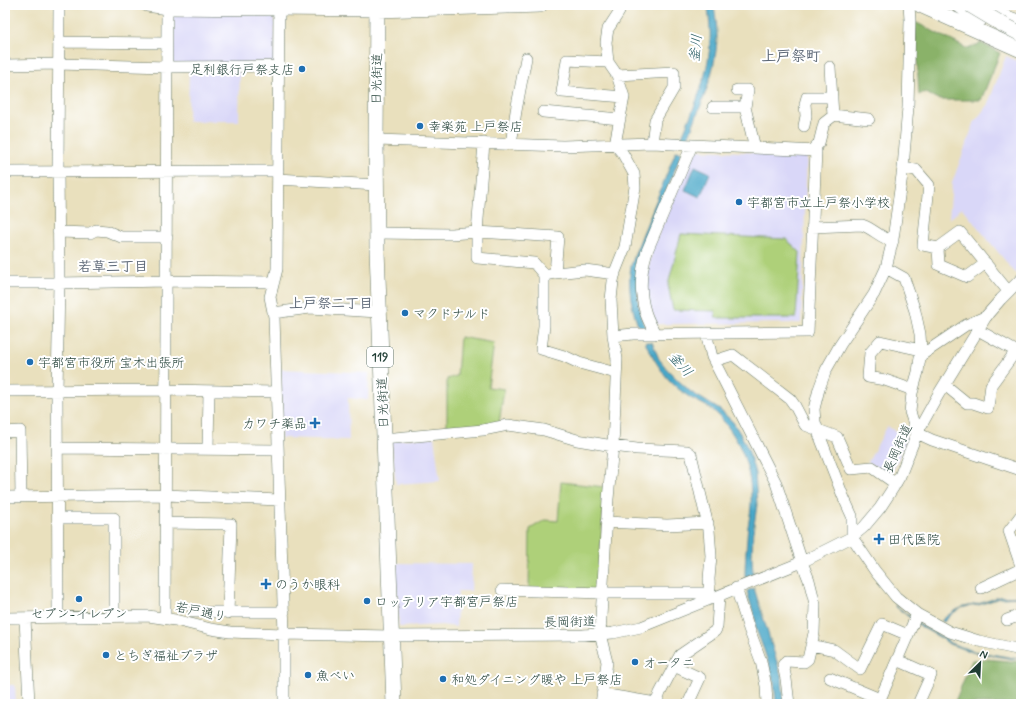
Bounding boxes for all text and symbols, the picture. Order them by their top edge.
water label: 釜川 [686,33,706,63]
district label: 上戸祭町 [761,47,821,67]
street label: 日光街道 [369,53,386,105]
place label: 足利銀行戸祭支店 [190,62,294,79]
marker: 足利銀行戸祭支店 [297,64,307,74]
place label: 幸楽苑 上戸祭店 [428,119,523,136]
marker: 幸楽苑 上戸祭店 [415,121,425,131]
place label: 宇都宮市立上戸祭小学校 [747,195,890,212]
marker: 宇都宮市立上戸祭小学校 [734,197,744,207]
district label: 若草三丁目 [78,258,148,276]
district label: 上戸祭二丁目 [289,295,373,313]
place label: マクドナルド [413,306,490,323]
marker: マクドナルド [400,308,410,318]
road number: 119 [367,347,393,367]
water label: 釜川 [664,348,696,381]
place label: 宇都宮市役所 宝木出張所 [38,355,185,372]
marker: 宇都宮市役所 宝木出張所 [25,357,35,367]
street label: 日光街道 [374,377,393,429]
place label: カワチ薬品 [242,416,307,433]
marker: カワチ薬品 [310,418,320,428]
street label: 長岡街道 [880,421,917,476]
place label: 田代医院 [888,532,940,549]
marker: 田代医院 [873,533,885,545]
place label: のうか眼科 [275,577,340,594]
marker: のうか眼科 [260,578,272,590]
marker: セブン-イレブン [74,594,84,604]
place label: ロッテリア宇都宮戸祭店 [375,594,518,611]
marker: ロッテリア宇都宮戸祭店 [362,596,372,606]
street label: 若戸通り [173,599,228,626]
place label: セブン-イレブン [31,606,127,623]
street label: 長岡街道 [544,614,596,631]
north arrow [960,643,1000,683]
text: N [977,647,990,663]
place label: とちぎ福祉プラザ [114,648,218,665]
marker: とちぎ福祉プラザ [101,650,111,660]
place label: オータニ [643,655,695,672]
marker: オータニ [630,657,640,667]
place label: 魚べい [316,668,355,685]
marker: 魚べい [303,670,313,680]
place label: 和処ダイニング暖や 上戸祭店 [451,672,622,689]
marker: 和処ダイニング暖や 上戸祭店 [438,674,448,684]

